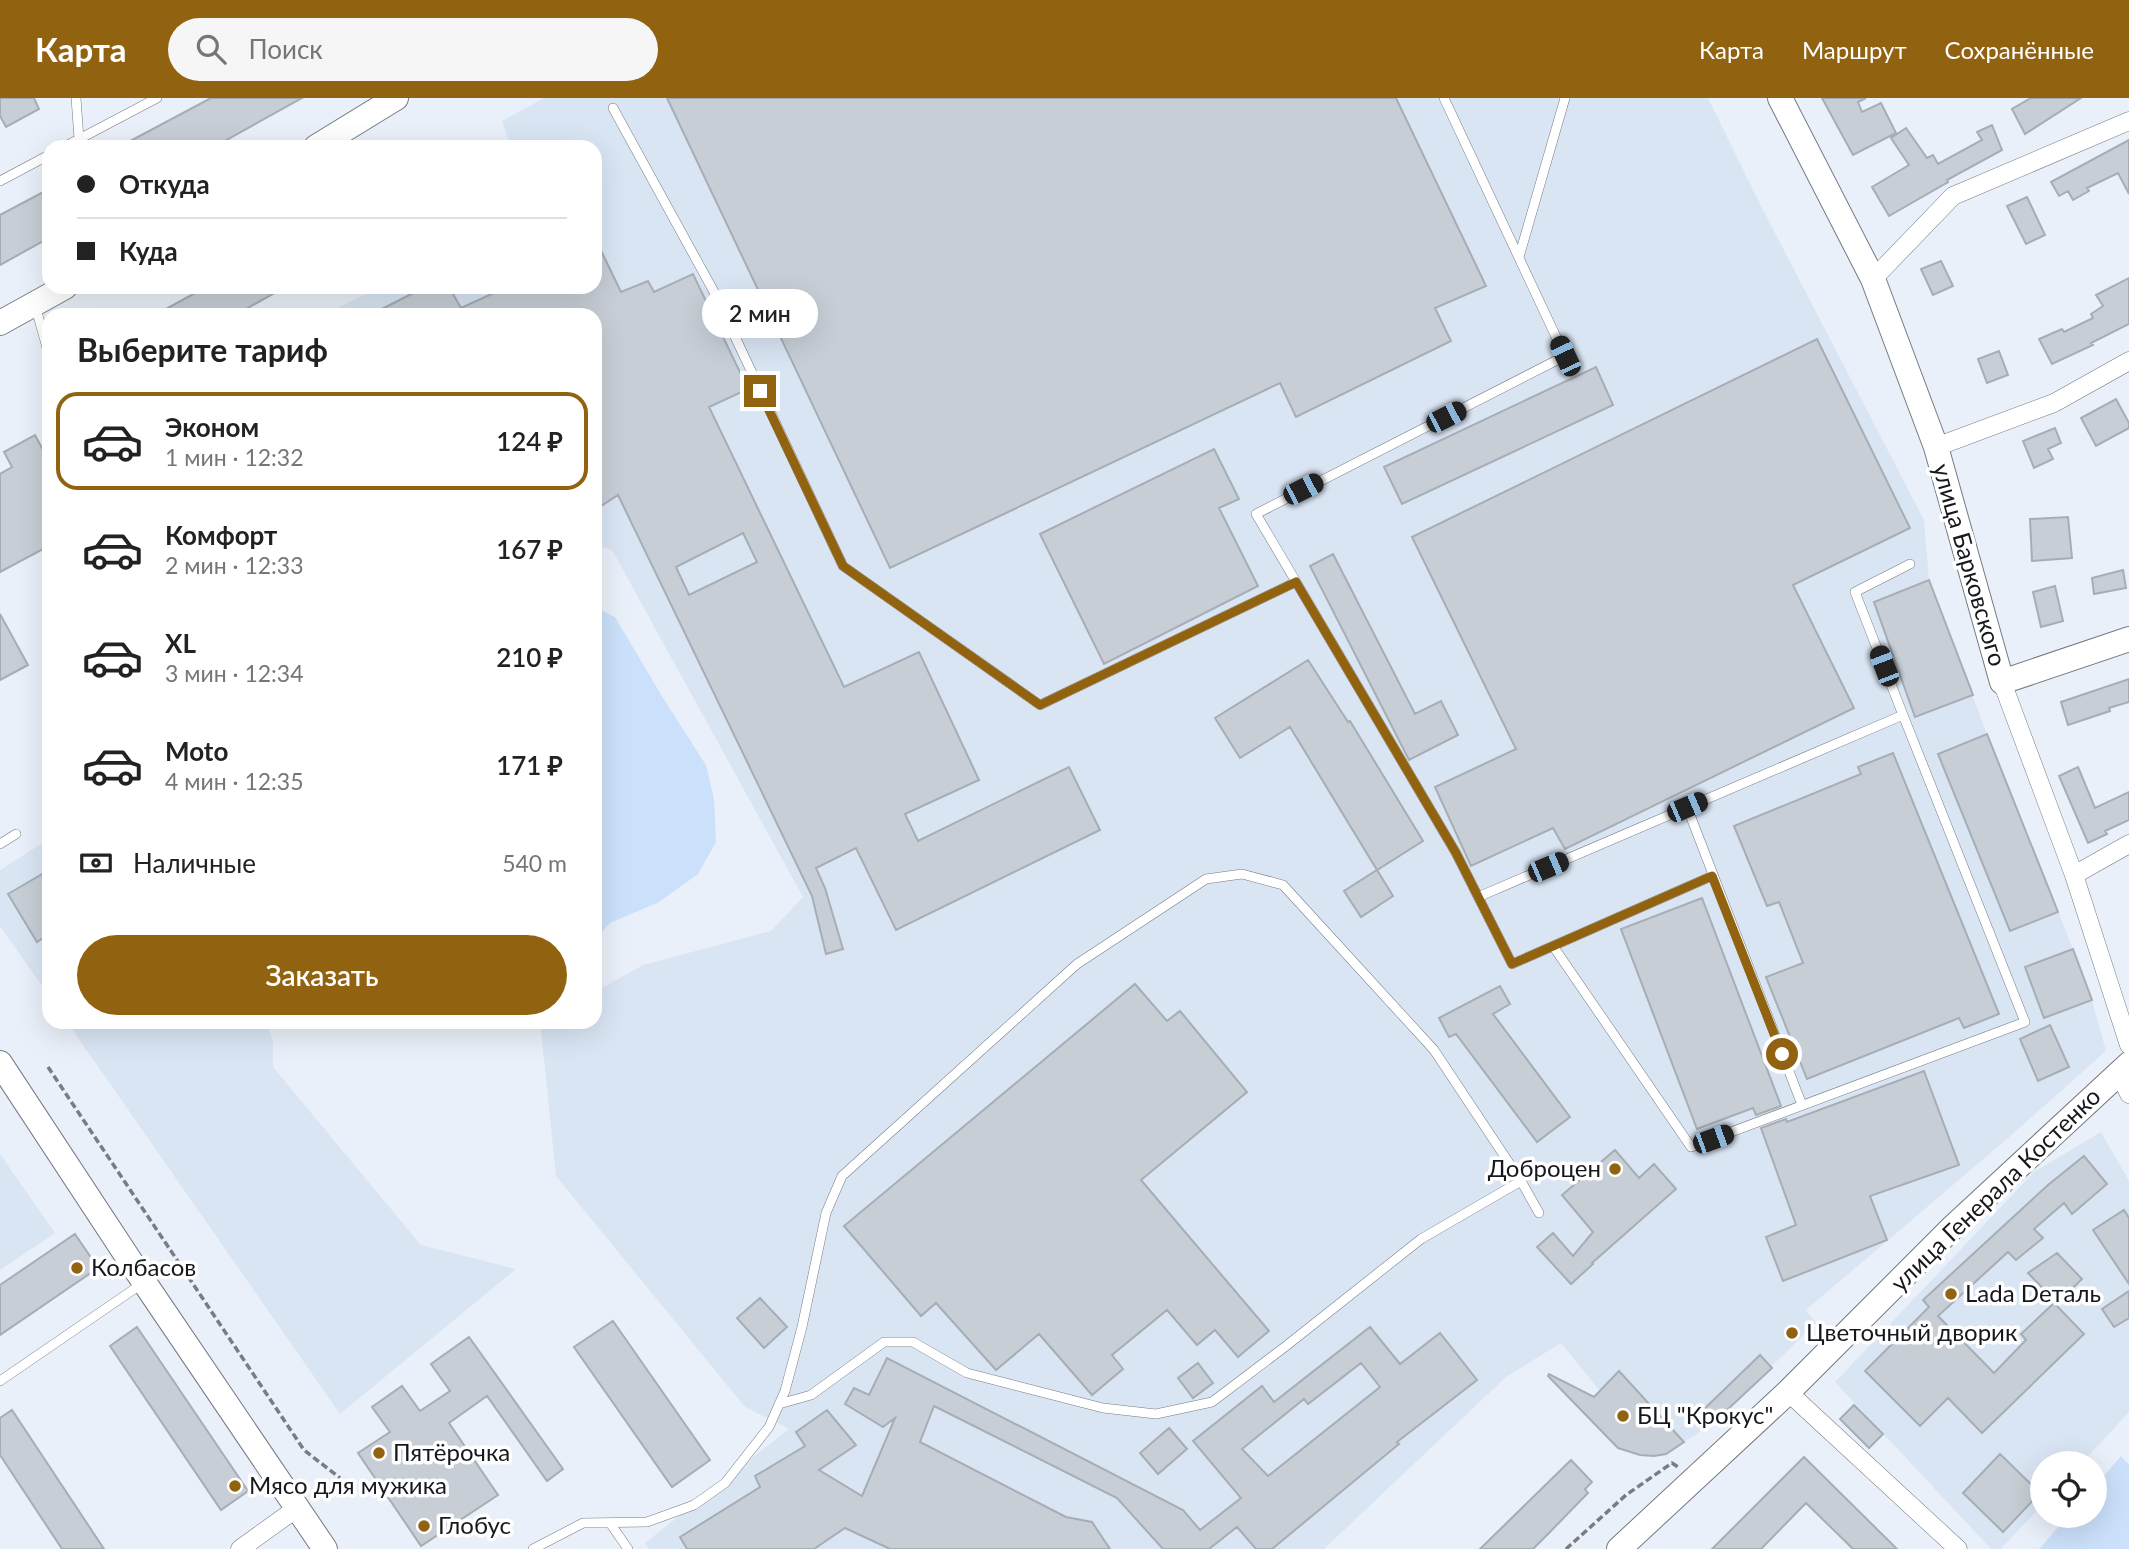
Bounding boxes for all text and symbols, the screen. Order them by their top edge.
search box [168,18,658,81]
text: Карта [35,29,126,69]
icon: search [192,30,230,68]
text: Поиск [248,33,323,65]
text: Карта [1699,35,1764,64]
text: Маршрут [1802,35,1907,64]
text: Сохранённые [1945,35,2094,64]
text: Откуда [119,168,210,200]
text: Куда [119,235,178,267]
callout: 2 мин [702,289,818,338]
text: 2 мин [729,299,791,327]
text: Выберите тариф [77,330,328,369]
car [1547,333,1584,379]
route end [744,375,776,407]
car [1423,398,1470,436]
icon: car [81,410,144,473]
text: Эконом [165,411,259,443]
text: 124 ₽ [496,425,563,457]
text: 1 мин · 12:32 [165,443,304,471]
street label: улица Барковского [1928,460,2013,669]
car [1280,470,1327,508]
icon: car [81,518,144,581]
text: Комфорт [165,519,277,551]
text: 167 ₽ [496,533,563,565]
text: 2 мин · 12:33 [165,551,304,579]
icon: car [81,626,144,689]
text: XL [165,627,196,659]
text: 210 ₽ [496,641,563,673]
car [1867,643,1902,689]
text: 3 мин · 12:34 [165,659,304,687]
icon: car [81,734,144,797]
text: Moto [165,735,228,767]
text: 171 ₽ [496,749,563,781]
text: 4 мин · 12:35 [165,767,304,795]
car [1664,789,1711,825]
icon: cash [77,844,115,882]
text: Наличные [133,847,256,879]
text: 540 m [502,849,567,877]
car [1525,849,1572,885]
button: Заказать [77,935,567,1015]
route start [1766,1038,1798,1070]
street label: улица Генерала Костенко [1884,1081,2106,1297]
car [1690,1122,1737,1156]
place label: Доброцен [1488,1153,1601,1182]
marker: Доброцен [1607,1161,1623,1177]
place label: Колбасов [91,1252,196,1281]
marker: Колбасов [69,1260,85,1276]
place label: Lada Dеталь [1965,1278,2101,1307]
marker: Lada Dеталь [1943,1286,1959,1302]
place label: Цветочный дворик [1806,1317,2018,1346]
marker: Цветочный дворик [1784,1325,1800,1341]
place label: БЦ "Крокус" [1637,1400,1773,1429]
marker: БЦ "Крокус" [1615,1408,1631,1424]
place label: Пятёрочка [393,1437,510,1466]
marker: Пятёрочка [371,1445,387,1461]
map controls [2030,1451,2107,1528]
button: locate [2030,1451,2107,1528]
place label: Мясо для мужика [249,1470,447,1499]
marker: Мясо для мужика [227,1478,243,1494]
place label: Глобус [438,1510,511,1539]
marker: Глобус [416,1518,432,1534]

